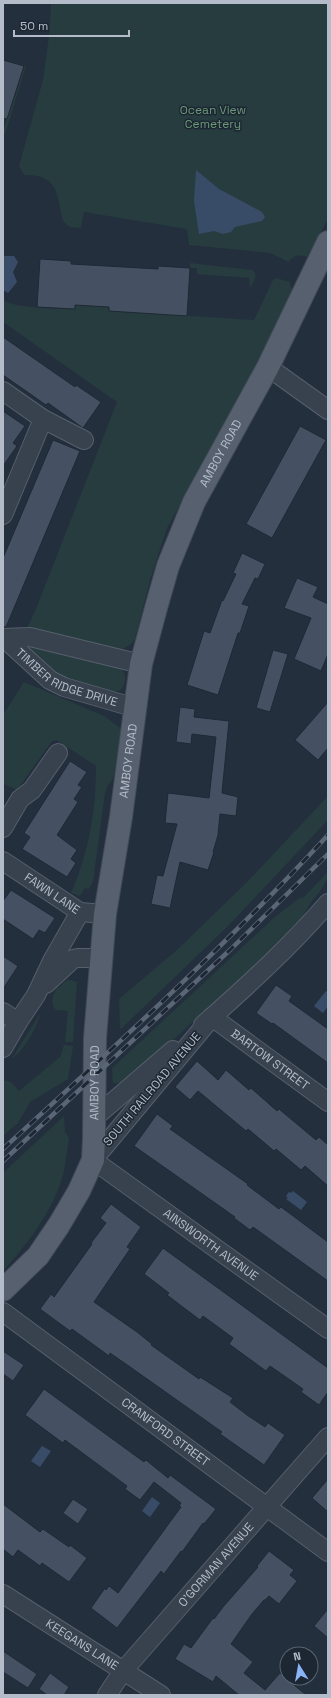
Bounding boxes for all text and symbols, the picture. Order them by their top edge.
scale bar [14,12,129,38]
text: 50 m [20,18,48,34]
park label: Ocean View Cemetery [180,102,246,132]
street label: AMBOY ROAD [196,417,246,490]
street label: TIMBER RIDGE DRIVE [12,645,120,710]
street label: AMBOY ROAD [116,723,141,799]
street label: FAWN LANE [21,869,83,918]
street label: BARTOW STREET [228,1026,312,1094]
street label: SOUTH RAILROAD AVENUE [100,1029,204,1149]
street label: AMBOY ROAD [86,1045,103,1120]
street label: AINSWORTH AVENUE [160,1205,262,1284]
street label: CRANFORD STREET [118,1394,213,1470]
street label: O'GORMAN AVENUE [175,1519,257,1610]
street label: KEEGANS LANE [43,1615,122,1674]
north arrow [279,1646,319,1686]
text: N [292,1649,302,1664]

